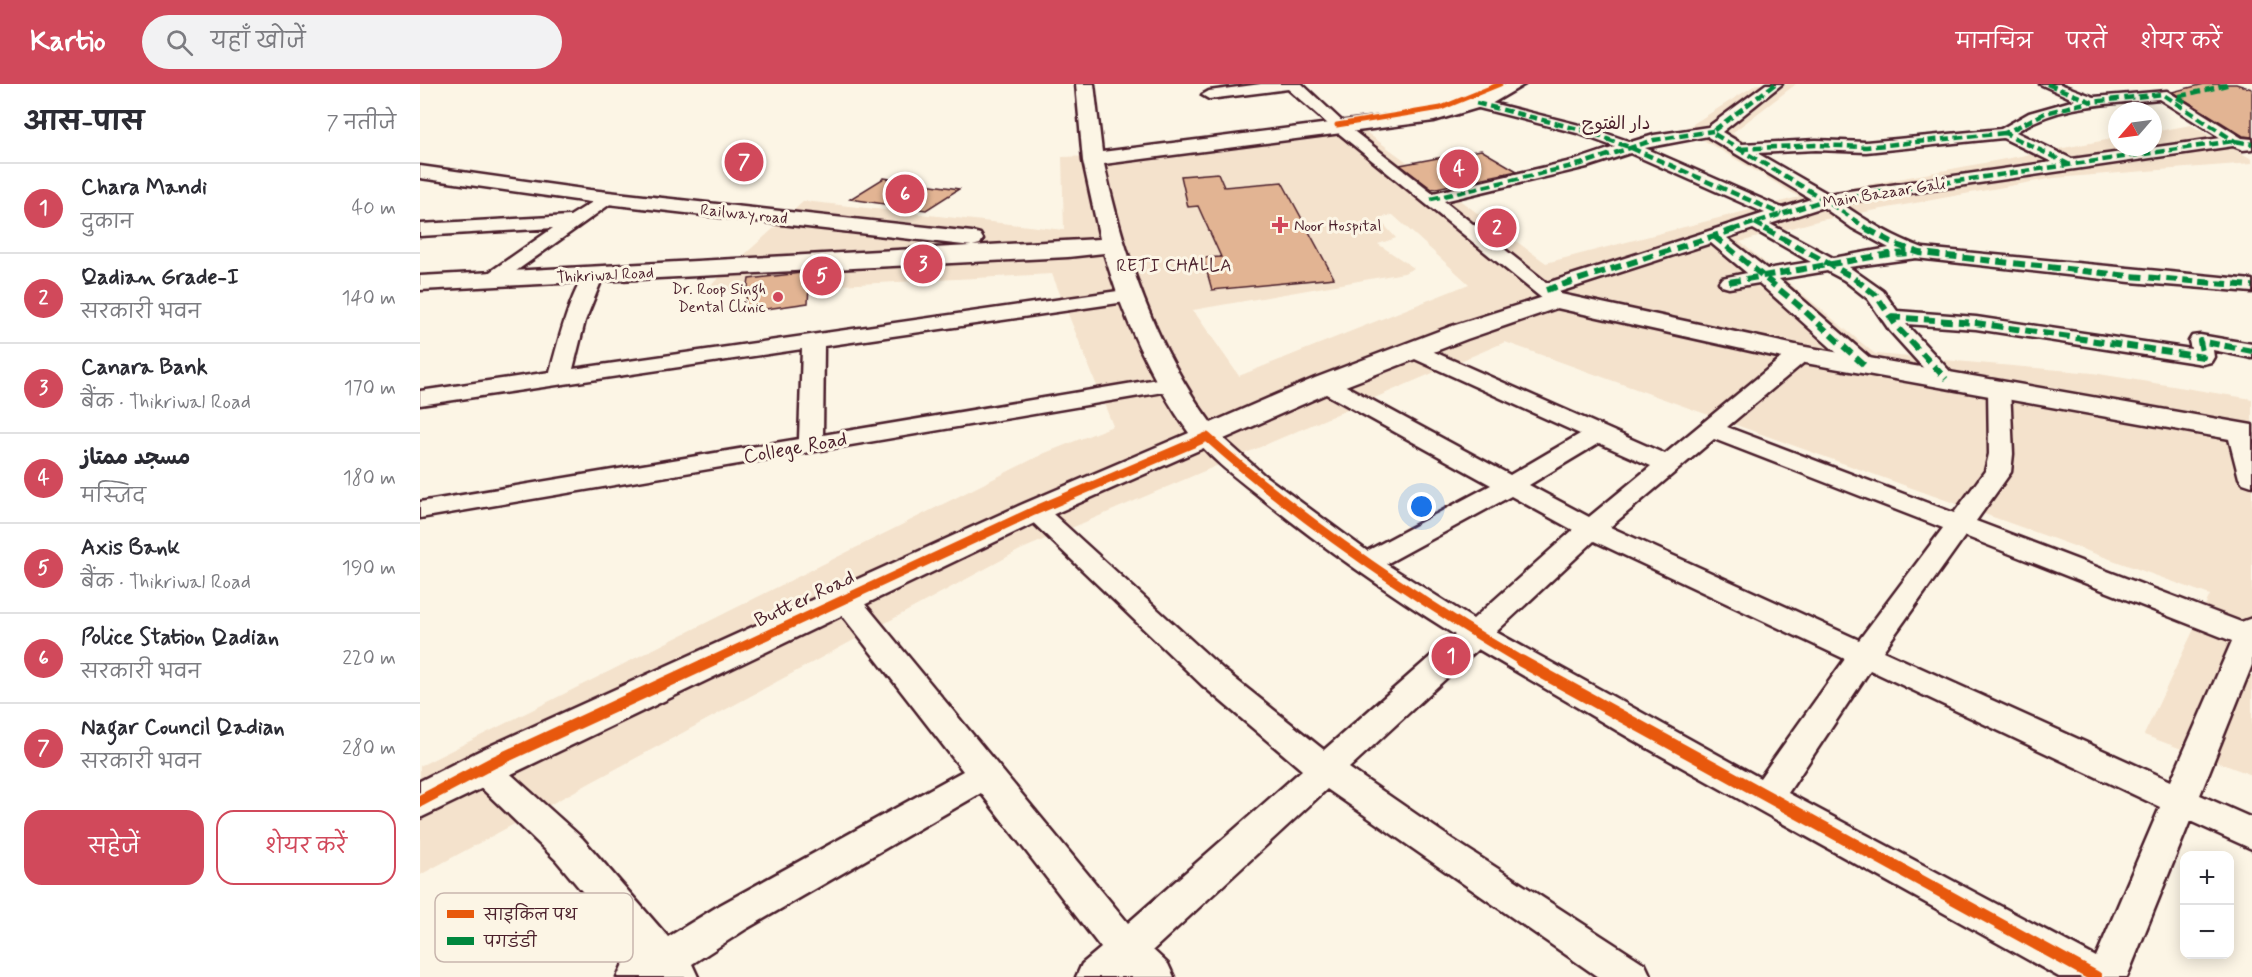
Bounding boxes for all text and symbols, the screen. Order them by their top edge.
search box [142,15,562,69]
text: Kartio [30,24,106,61]
icon: search [163,26,196,59]
text: यहाँ खोजें [211,28,306,56]
text: मानचित्र [1956,28,2033,56]
text: परतें [2066,28,2107,56]
text: शेयर करें [2140,28,2222,56]
north arrow [2108,102,2162,156]
text: आस-पास [24,106,144,140]
text: 7 नतीजे [327,110,396,137]
district label: دار الفتوح [1582,112,1650,136]
pin: 7 [724,140,764,184]
pin: 4 [1440,146,1478,191]
pin: 6 [886,172,924,216]
street label: Main Bazaar Gali [1821,173,1947,214]
text: Chara Mandi [81,174,207,202]
text: 1 [39,195,48,222]
text: 40 m [352,195,396,222]
street label: Railway road [699,199,788,230]
pin: 2 [1478,206,1516,250]
text: दुकान [81,209,133,236]
marker: Noor Hospital [1271,216,1289,234]
place label: Noor Hospital [1294,216,1381,237]
pin: 3 [904,242,942,286]
pin: 5 [802,254,842,298]
district label: RETI CHALLA [1116,254,1232,278]
street label: Thikriwal Road [556,262,654,289]
text: Qadian Grade-I [81,264,239,292]
place label: Dr. Roop Singh Dental Clinic [672,279,766,318]
text: 2 [39,285,48,312]
text: 140 m [342,285,396,312]
marker: Dr. Roop Singh Dental Clinic [771,290,785,304]
text: सरकारी भवन [81,299,201,326]
text: Canara Bank [81,354,208,382]
text: 3 [39,375,48,402]
text: 170 m [344,375,396,402]
text: बैंक · Thikriwal Road [81,389,251,416]
street label: College Road [741,426,849,471]
text: مسجد ممتاز [81,444,190,472]
text: 4 [38,465,49,492]
text: 180 m [343,465,396,492]
text: मस्जिद [81,483,146,510]
your location [1407,492,1436,521]
text: Axis Bank [81,534,180,562]
text: 5 [38,555,50,582]
text: 190 m [342,555,396,582]
street label: Butter Road [750,564,859,634]
text: बैंक · Thikriwal Road [81,569,251,596]
text: Police Station Qadian [81,624,279,652]
pin: 1 [1432,634,1470,678]
text: 6 [38,645,49,672]
text: 220 m [342,645,396,672]
text: सरकारी भवन [81,659,201,686]
text: Nagar Council Qadian [81,714,285,742]
text: 7 [37,735,50,762]
text: 280 m [342,735,396,762]
text: सरकारी भवन [81,749,201,776]
button: सहेजें [24,810,204,885]
button: शेयर करें [216,810,396,885]
map controls [2180,851,2234,959]
button: + [2180,851,2234,905]
legend [435,893,633,962]
text: साइकिल पथ [483,903,578,926]
button: − [2180,905,2234,959]
text: पगडंडी [483,930,538,953]

